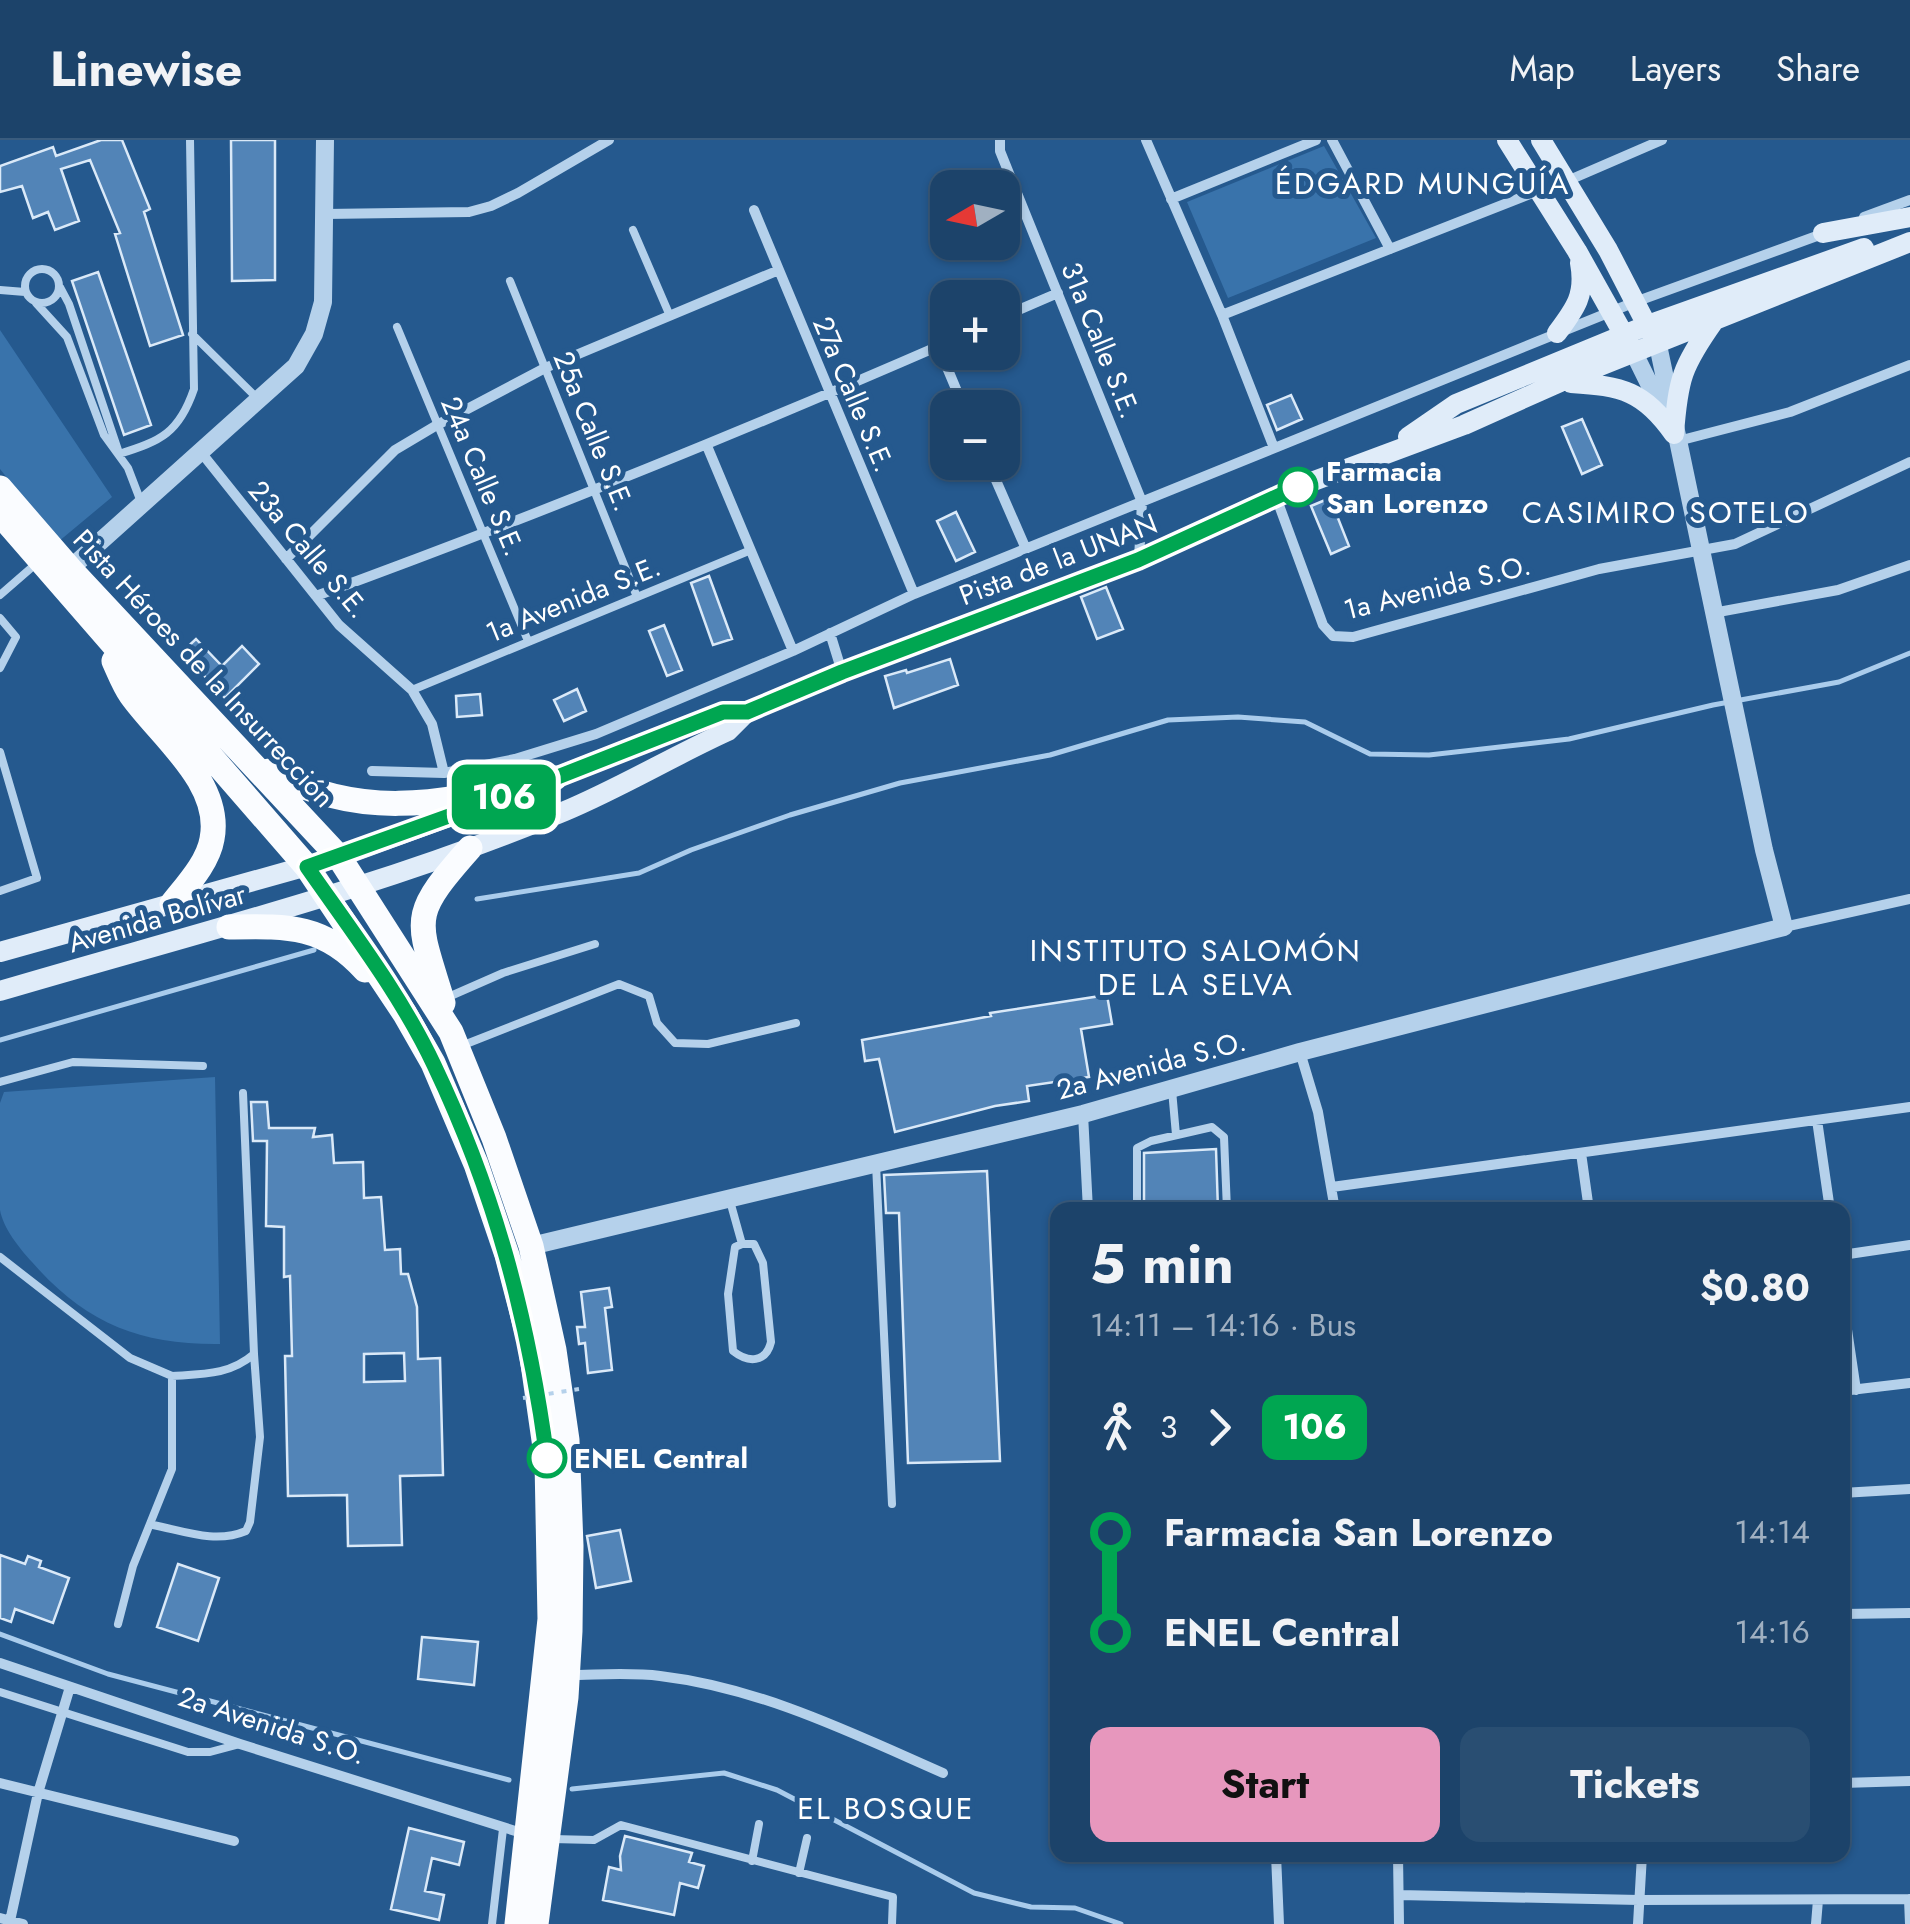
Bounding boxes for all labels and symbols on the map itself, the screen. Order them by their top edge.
district label: ÉDGARD MUNGUÍA [1275,162,1571,205]
north arrow [930,170,1020,260]
street label: 31a Calle S.E. [1051,256,1151,425]
street label: 27a Calle S.E. [802,310,905,478]
street label: 25a Calle S.E. [543,345,644,517]
street label: 24a Calle S.E. [430,390,535,562]
place label: Farmacia San Lorenzo [1326,451,1488,524]
marker: Farmacia San Lorenzo [1279,468,1317,506]
street label: 23a Calle S.E. [239,471,379,627]
district label: CASIMIRO SOTELO [1522,491,1810,534]
street label: Pista de la UNAN [953,503,1163,616]
street label: Pista Héroes de la Insurrección [63,520,344,817]
street label: 1a Avenida S.O. [1339,544,1535,630]
street label: 1a Avenida S.E. [480,546,667,653]
line badge: 106 [446,764,562,830]
street label: Avenida Bolívar [63,873,251,963]
district label: INSTITUTO SALOMÓN DE LA SELVA [1030,929,1362,1006]
street label: 2a Avenida S.O. [1052,1021,1250,1110]
place label: ENEL Central [574,1438,748,1479]
marker: ENEL Central [528,1439,566,1477]
street label: 2a Avenida S.O. [173,1676,371,1775]
district label: EL BOSQUE [797,1787,975,1830]

